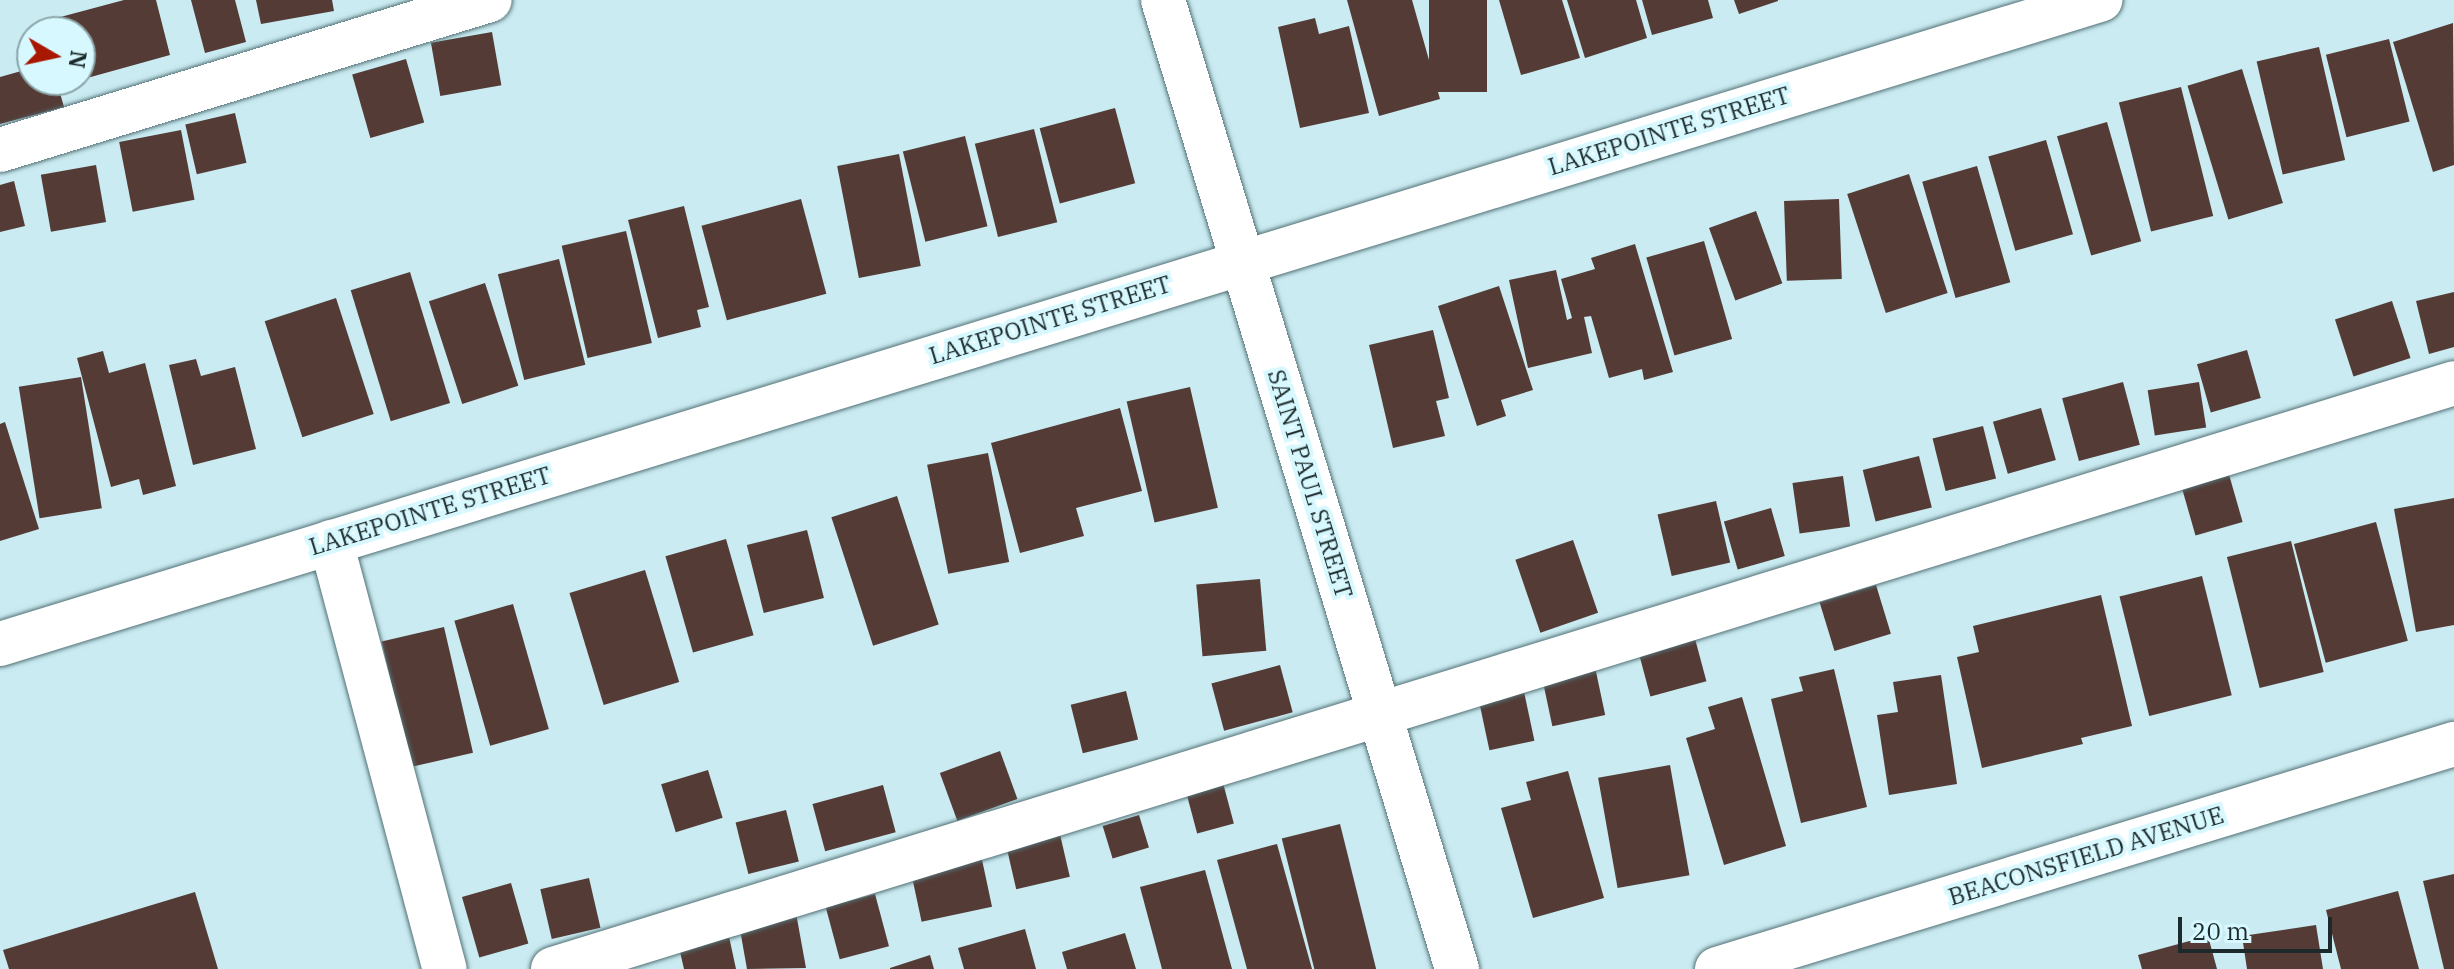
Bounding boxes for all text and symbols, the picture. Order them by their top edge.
north arrow [16,16,96,96]
text: N [63,49,94,70]
street label: LAKEPOINTE STREET [1545,81,1793,181]
street label: LAKEPOINTE STREET [926,270,1174,370]
street label: SAINT PAUL STREET [1261,366,1359,602]
street label: LAKEPOINTE STREET [306,461,554,561]
street label: BEACONSFIELD AVENUE [1945,800,2227,912]
scale bar [2182,901,2336,951]
text: 20 m [2192,915,2249,947]

